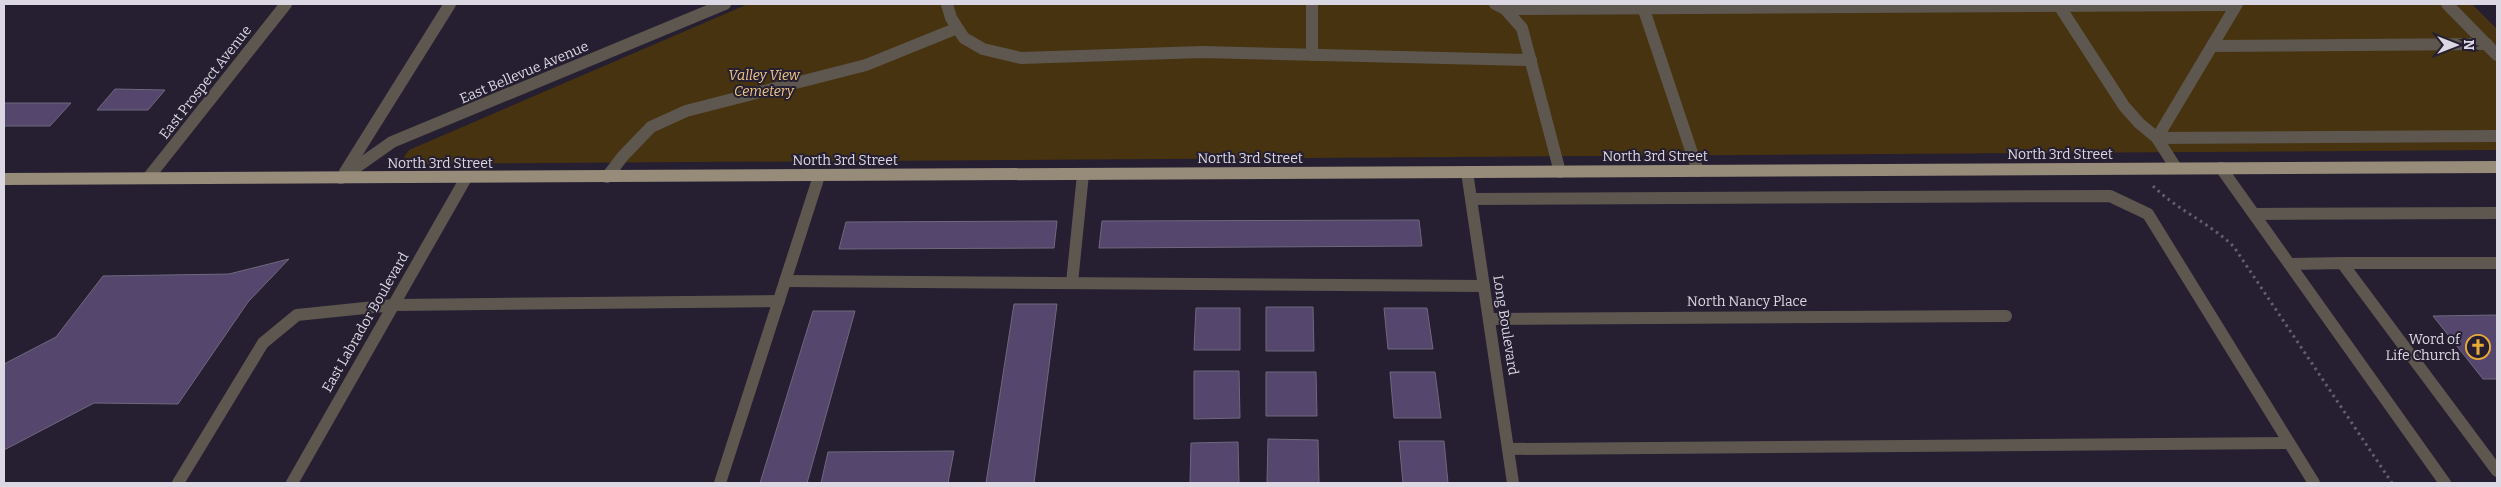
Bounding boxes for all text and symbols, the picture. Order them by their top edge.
north arrow [2431,20,2481,70]
street label: East Prospect Avenue [156,22,255,143]
street label: East Bellevue Avenue [457,38,591,107]
text: N [2460,40,2477,51]
park label: Valley View Cemetery [728,67,801,100]
street label: North 3rd Street [2007,146,2113,163]
street label: North 3rd Street [1602,148,1708,165]
street label: North 3rd Street [1197,150,1303,167]
street label: North 3rd Street [792,152,898,169]
street label: North 3rd Street [387,155,493,172]
street label: East Labrador Boulevard [318,249,412,395]
street label: Long Boulevard [1489,274,1522,376]
street label: North Nancy Place [1687,293,1807,310]
place label: Word of Life Church [2386,331,2461,364]
church icon: Word of Life Church [2465,334,2491,360]

